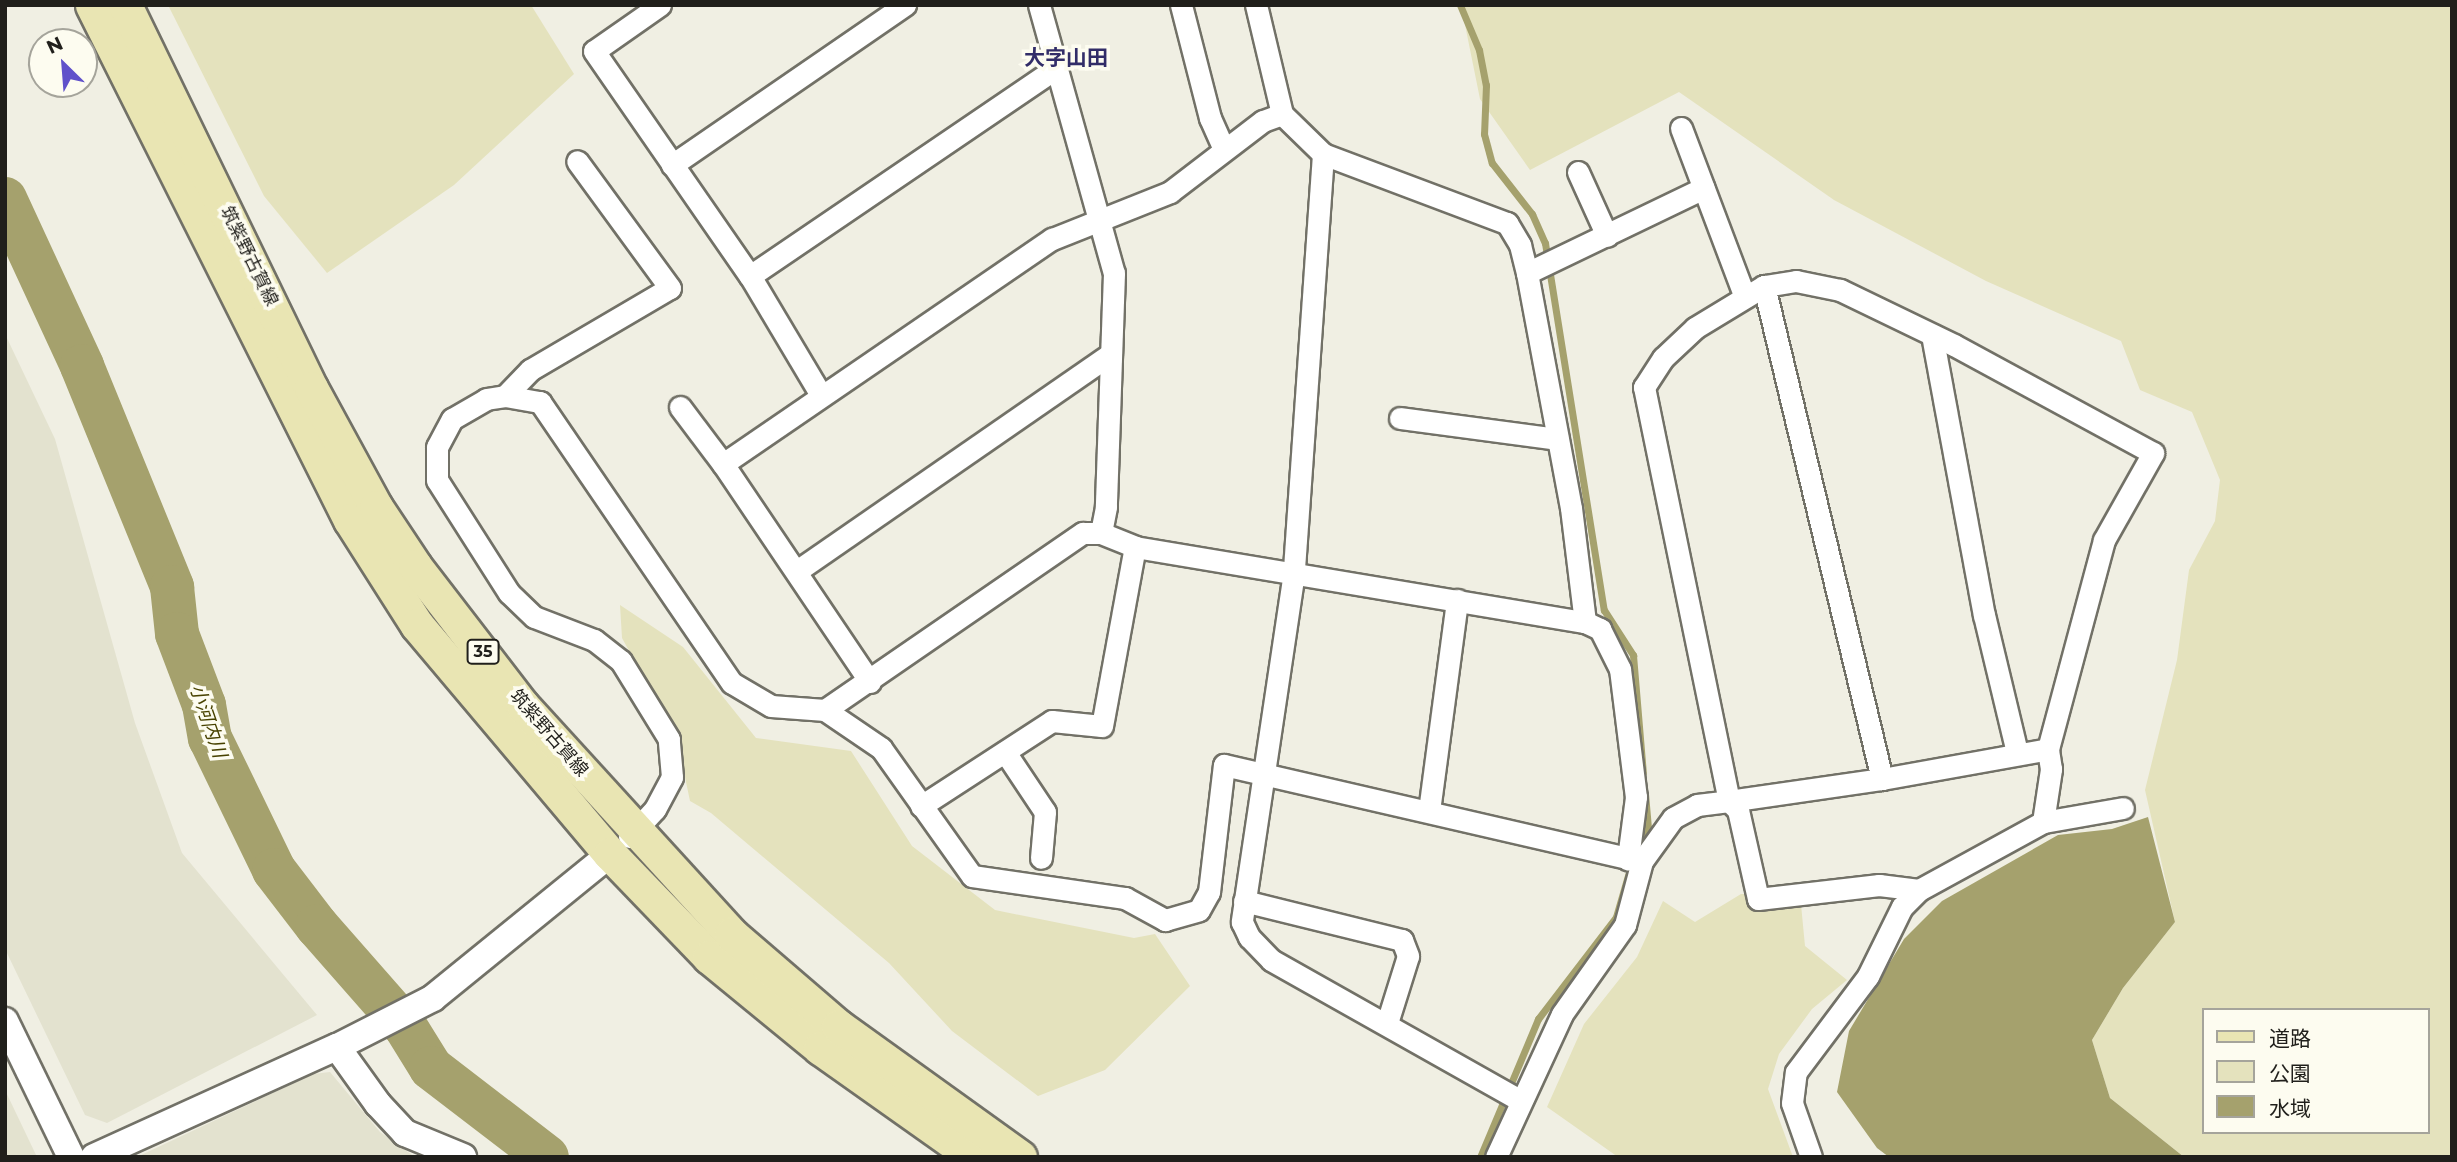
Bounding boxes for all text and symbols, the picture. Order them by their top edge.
north arrow [28,28,98,98]
text: N [43,32,67,59]
district label: 大字山田 [1024,45,1108,71]
street label: 筑紫野古賀線 [216,203,282,309]
road number: 35 [466,639,500,664]
water label: 小河内川 [185,681,231,761]
street label: 筑紫野古賀線 [505,685,593,781]
legend [2202,1008,2429,1134]
text: 道路 [2269,1026,2311,1051]
text: 公園 [2269,1061,2311,1086]
text: 水域 [2269,1096,2311,1121]

